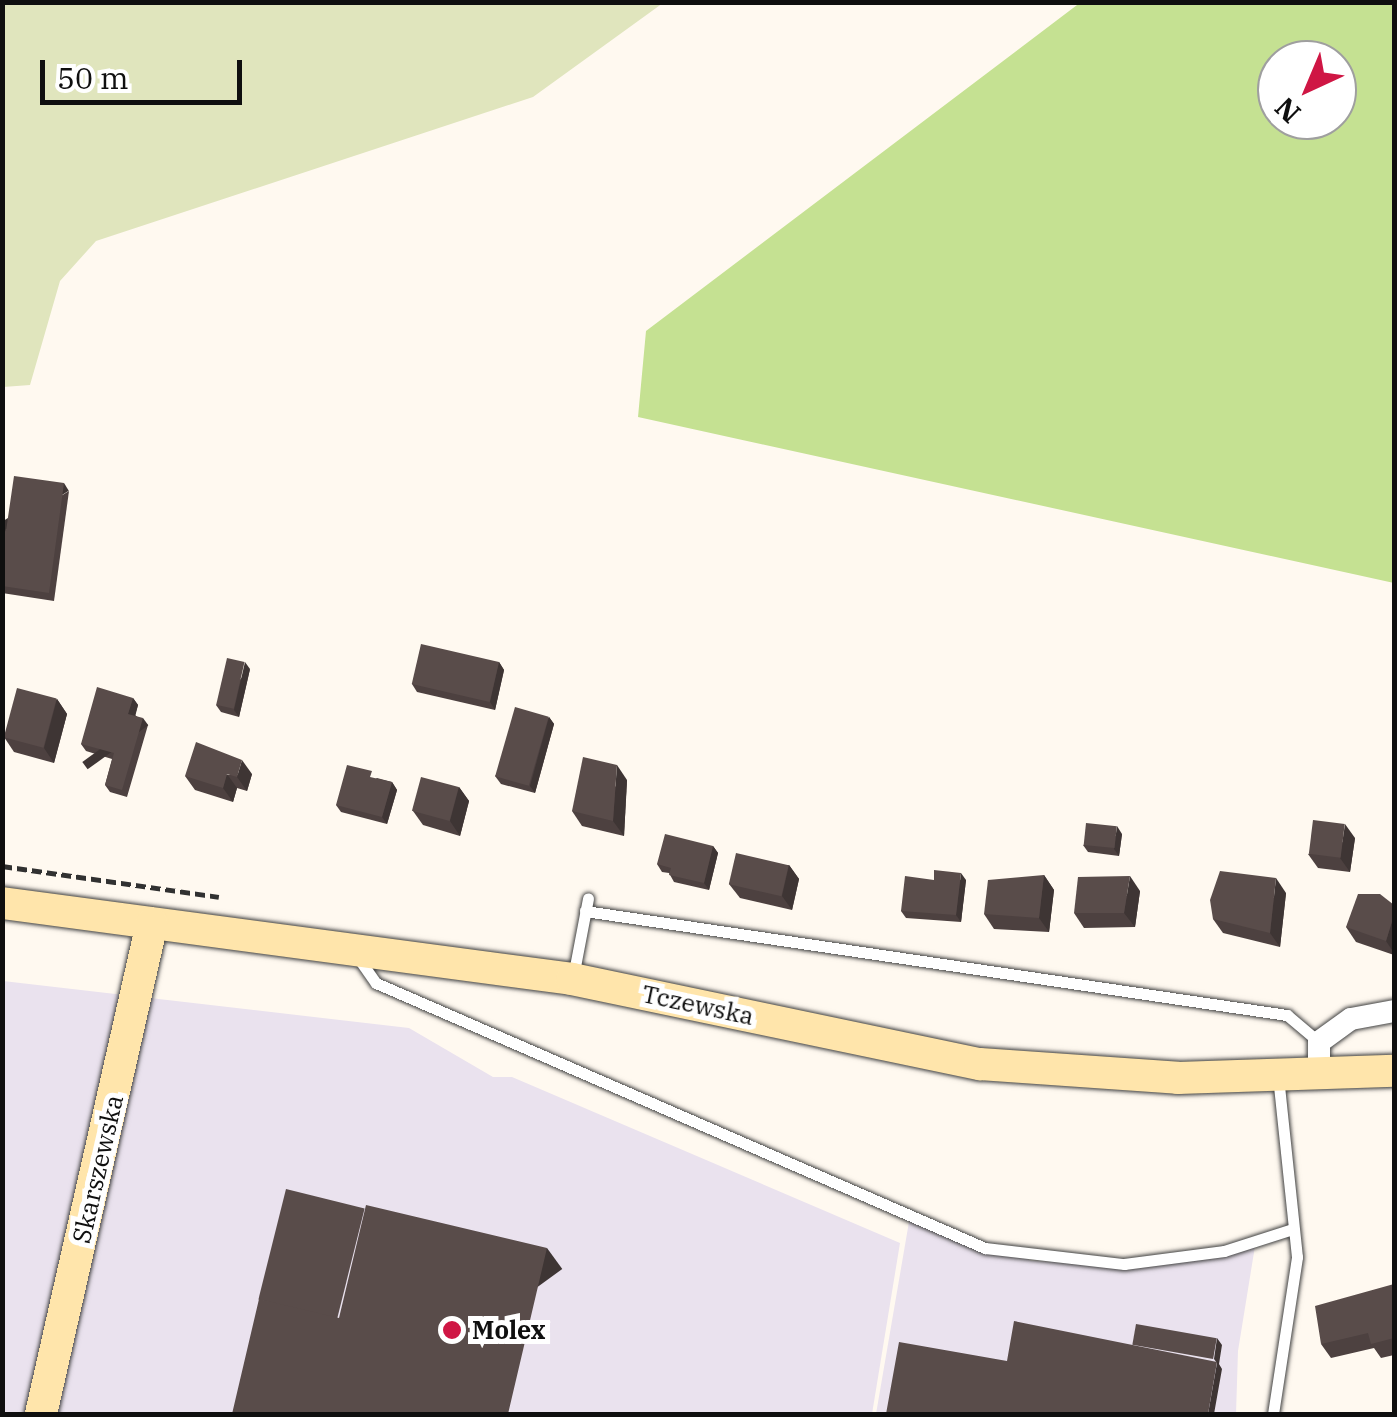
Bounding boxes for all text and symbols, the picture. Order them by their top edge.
scale bar [45,40,248,102]
north arrow [1257,40,1357,140]
text: 50 m [57,58,129,97]
text: N [1266,89,1308,132]
street label: Tczewska [639,979,757,1031]
street label: Skarszewska [66,1092,130,1246]
place label: Molex [472,1315,546,1345]
marker: Molex [441,1319,463,1341]

